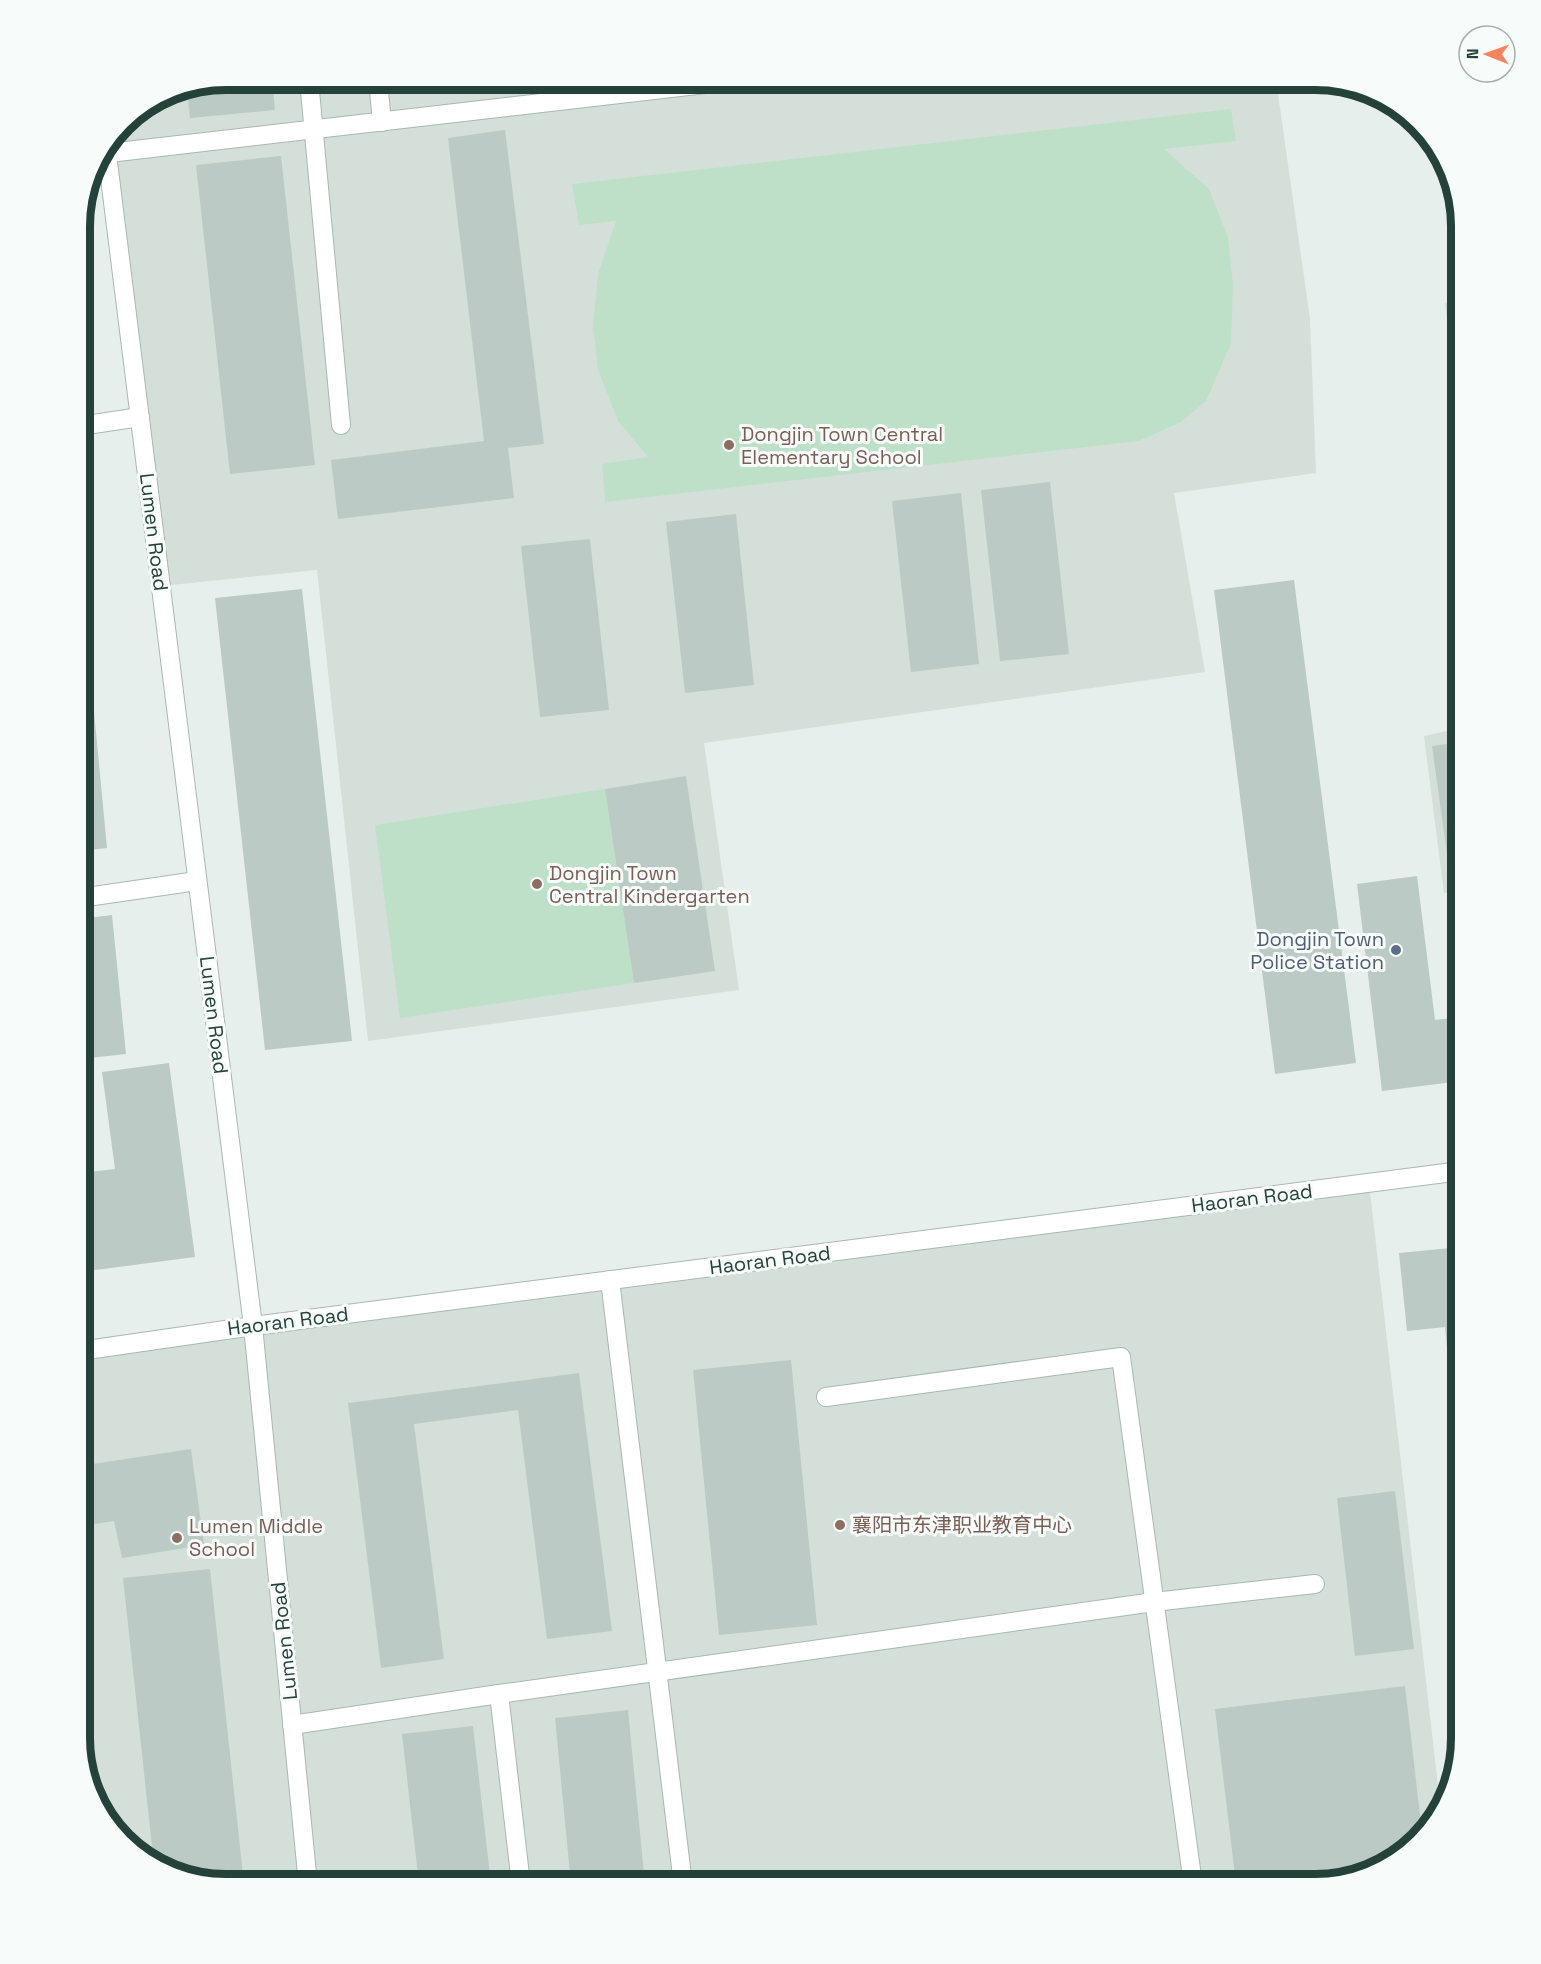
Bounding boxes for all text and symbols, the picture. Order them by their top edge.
north arrow [1457,24,1517,84]
text: N [1462,48,1483,59]
place label: Dongjin Town Central Elementary School [741,421,943,470]
marker: Dongjin Town Central Elementary School [722,438,736,452]
street label: Lumen Road [134,472,174,592]
place label: Dongjin Town Central Kindergarten [549,860,750,909]
marker: Dongjin Town Central Kindergarten [530,877,544,891]
place label: Dongjin Town Police Station [1250,926,1384,975]
marker: Dongjin Town Police Station [1389,943,1403,957]
street label: Lumen Road [194,955,234,1075]
street label: Haoran Road [1190,1178,1314,1218]
street label: Haoran Road [708,1240,832,1280]
street label: Haoran Road [226,1301,350,1341]
place label: 襄阳市东津职业教育中心 [852,1512,1072,1538]
place label: Lumen Middle School [189,1513,323,1562]
marker: 襄阳市东津职业教育中心 [833,1518,847,1532]
marker: Lumen Middle School [170,1531,184,1545]
street label: Lumen Road [265,1581,303,1701]

